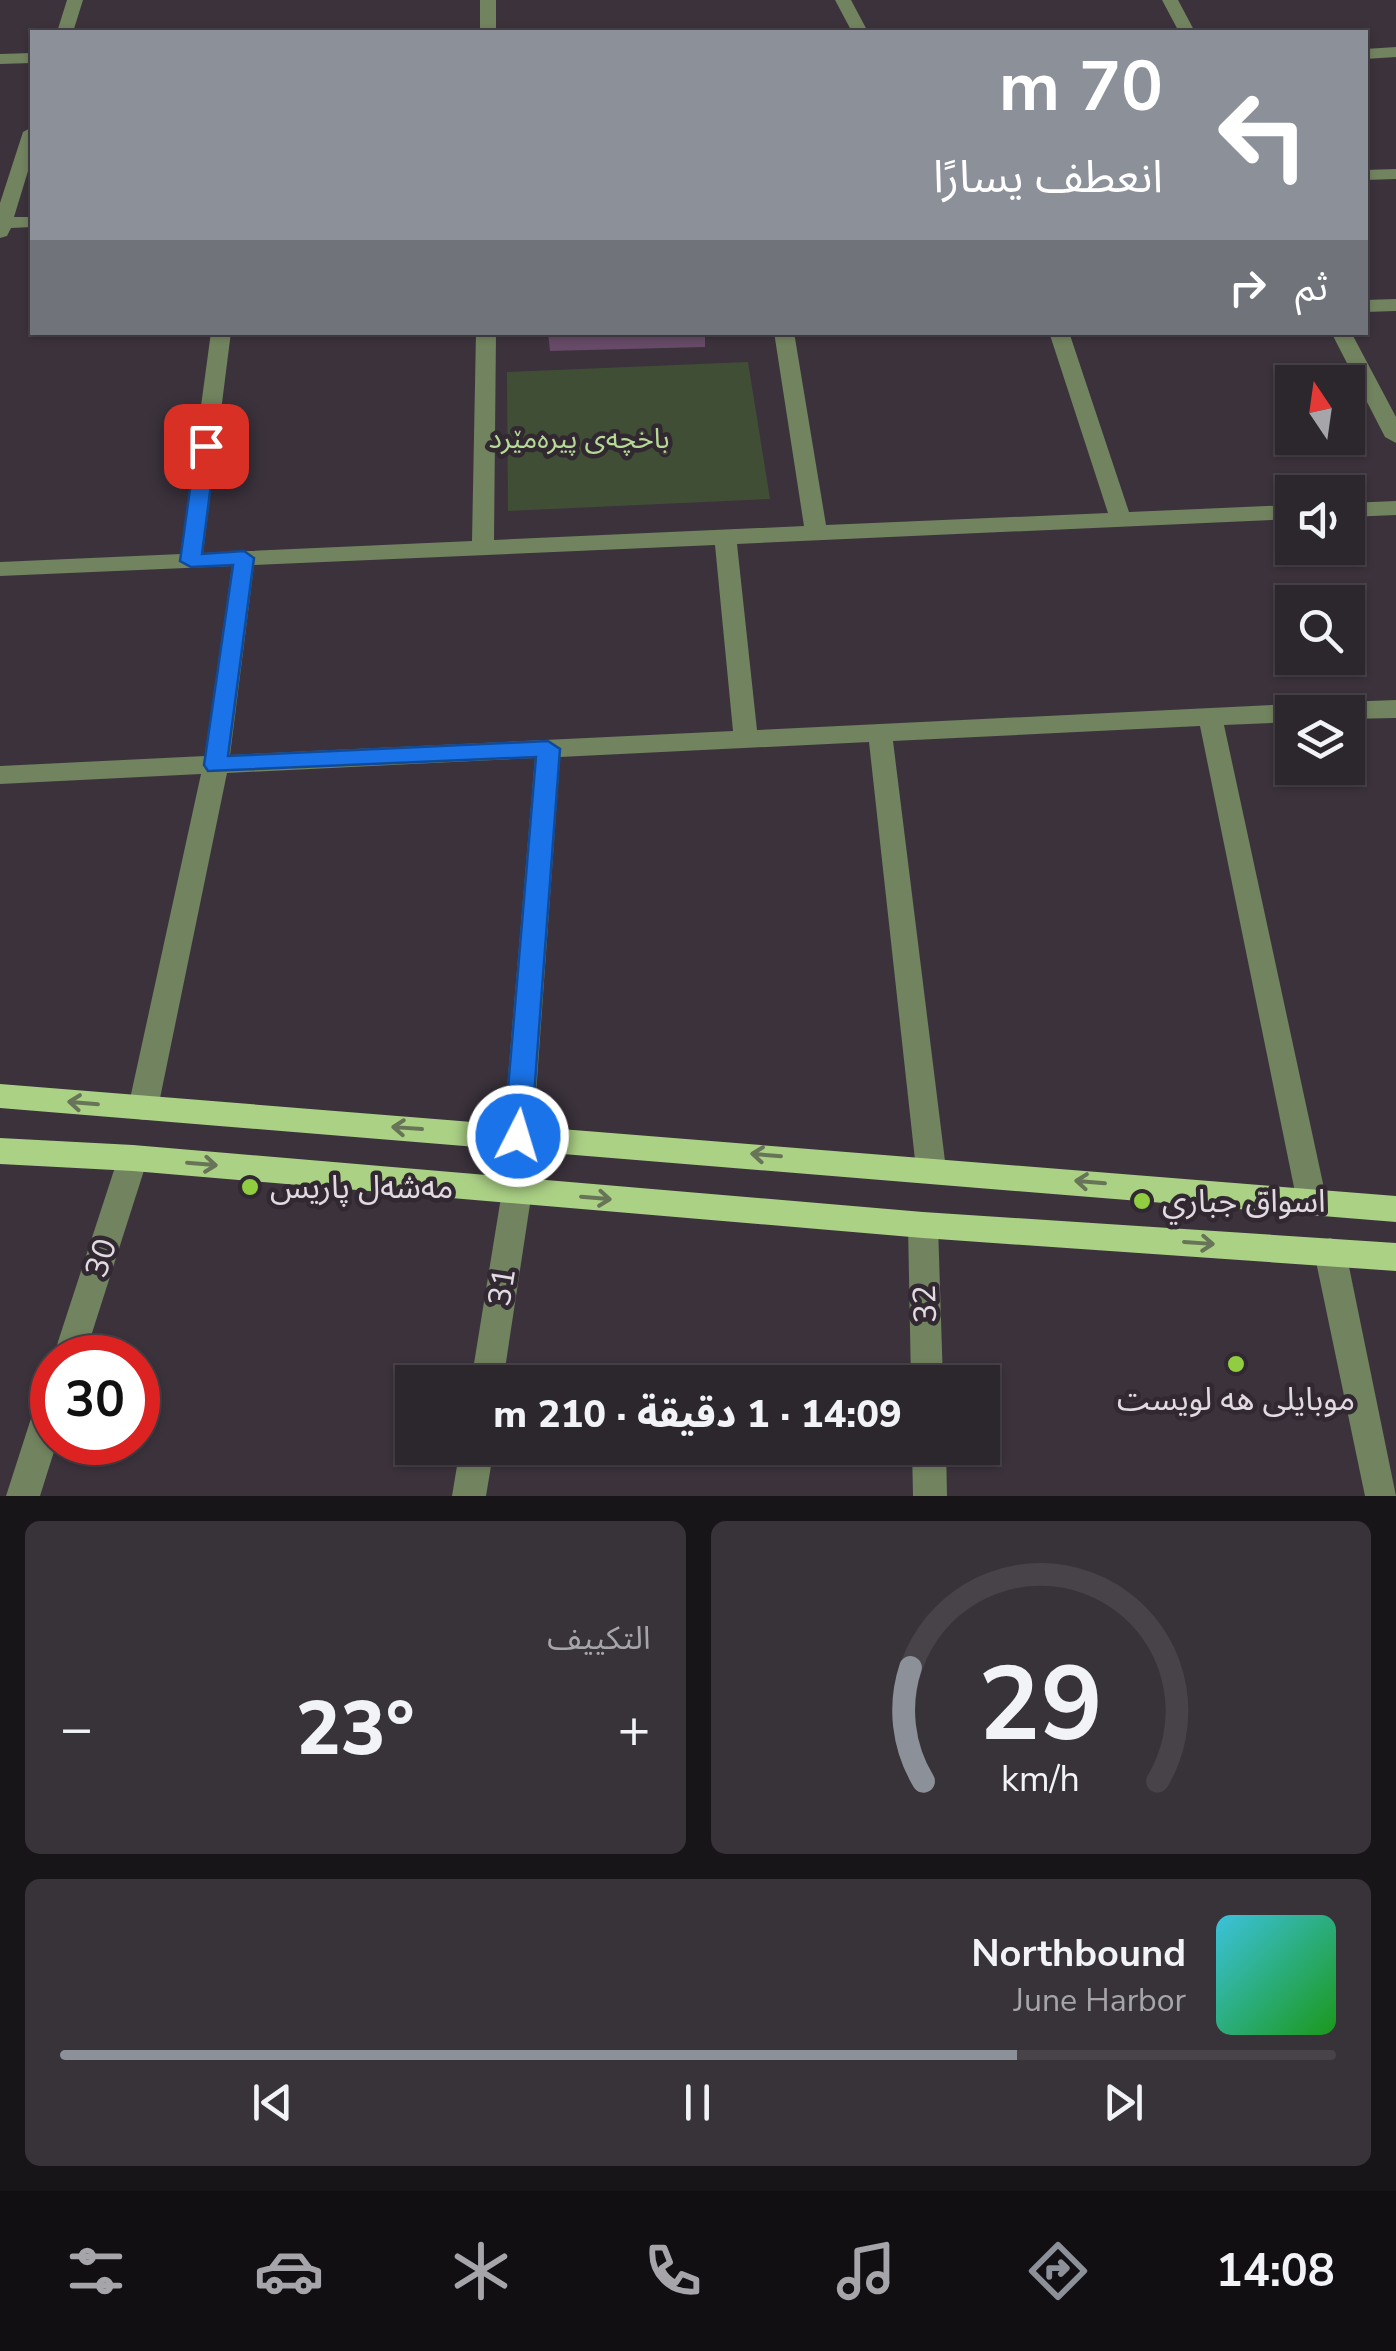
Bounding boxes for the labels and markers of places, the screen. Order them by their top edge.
pin [164,404,249,489]
place label: مەشەل پاریس [270,1166,453,1209]
marker: مەشەل پاریس [239,1176,261,1198]
place label: اسواق جباري [1162,1180,1326,1225]
marker: اسواق جباري [1131,1190,1153,1212]
marker: موبايلى هه لويست [1225,1353,1247,1375]
place label: موبايلى هه لويست [1117,1378,1355,1421]

